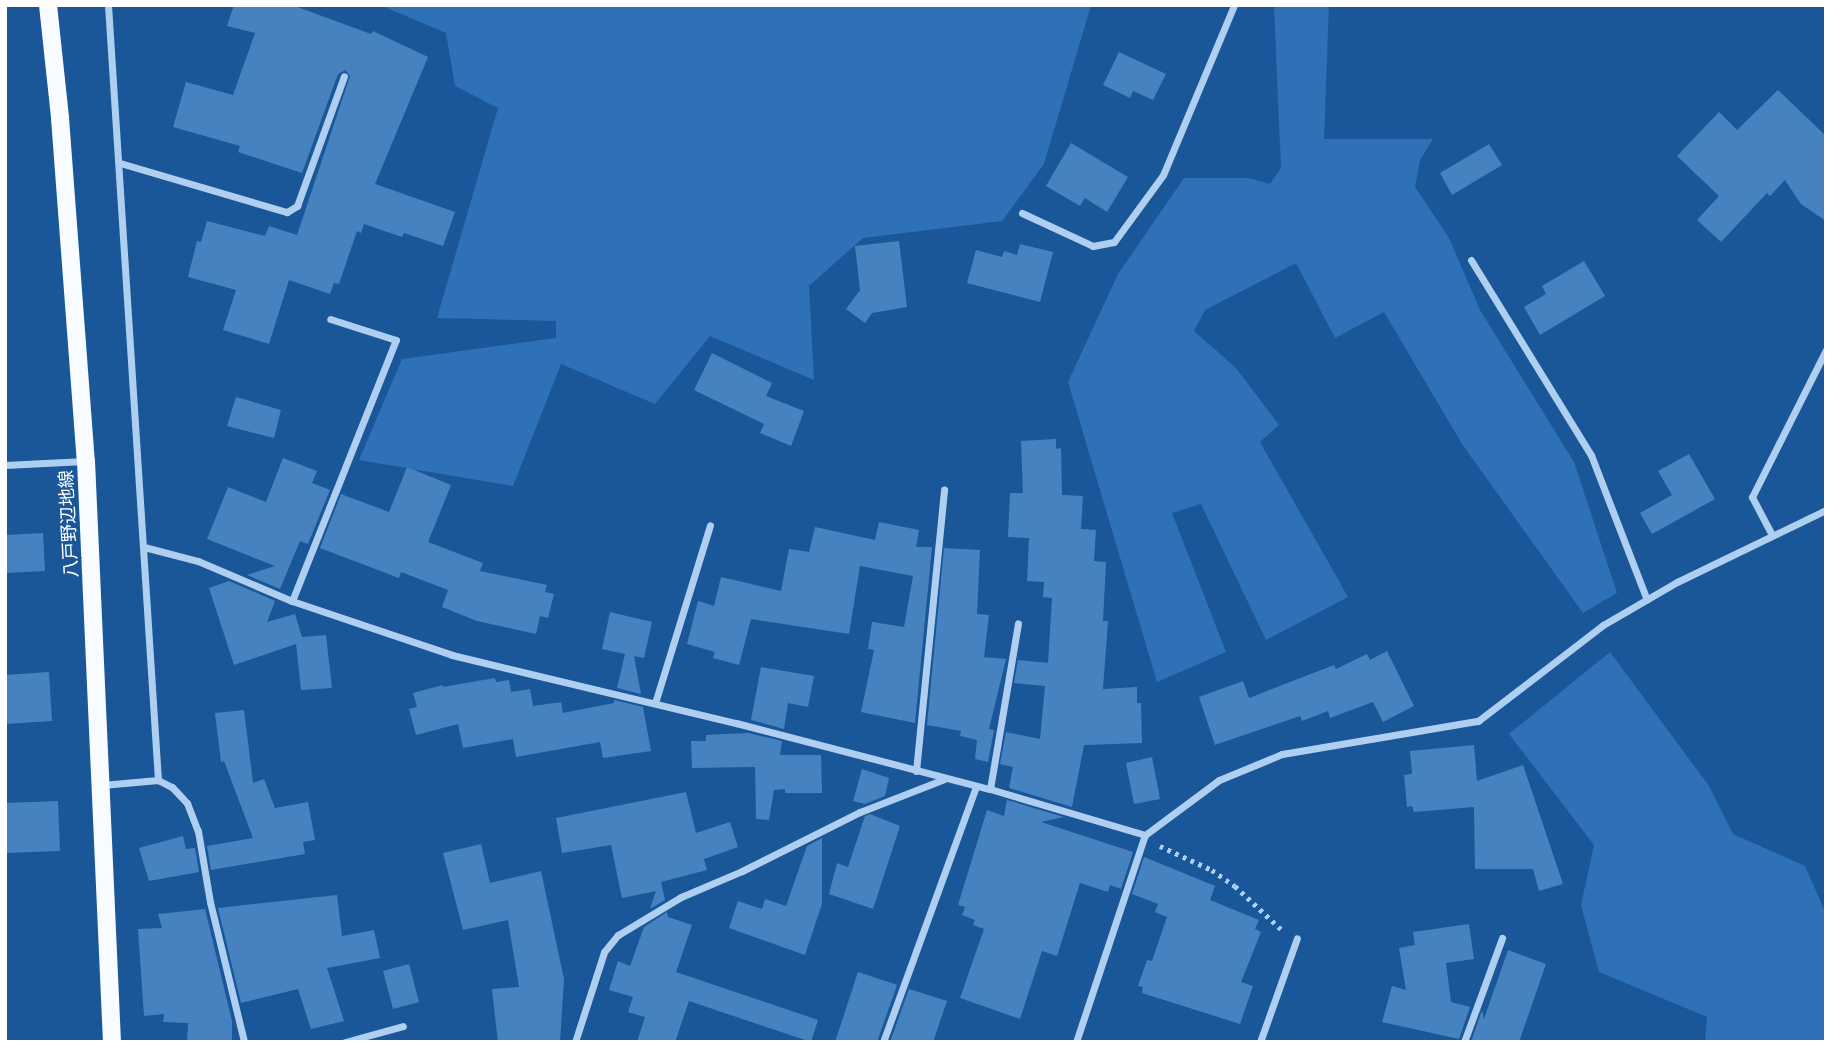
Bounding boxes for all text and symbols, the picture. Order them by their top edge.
street label: 八戸野辺地線 [54,470,82,578]

